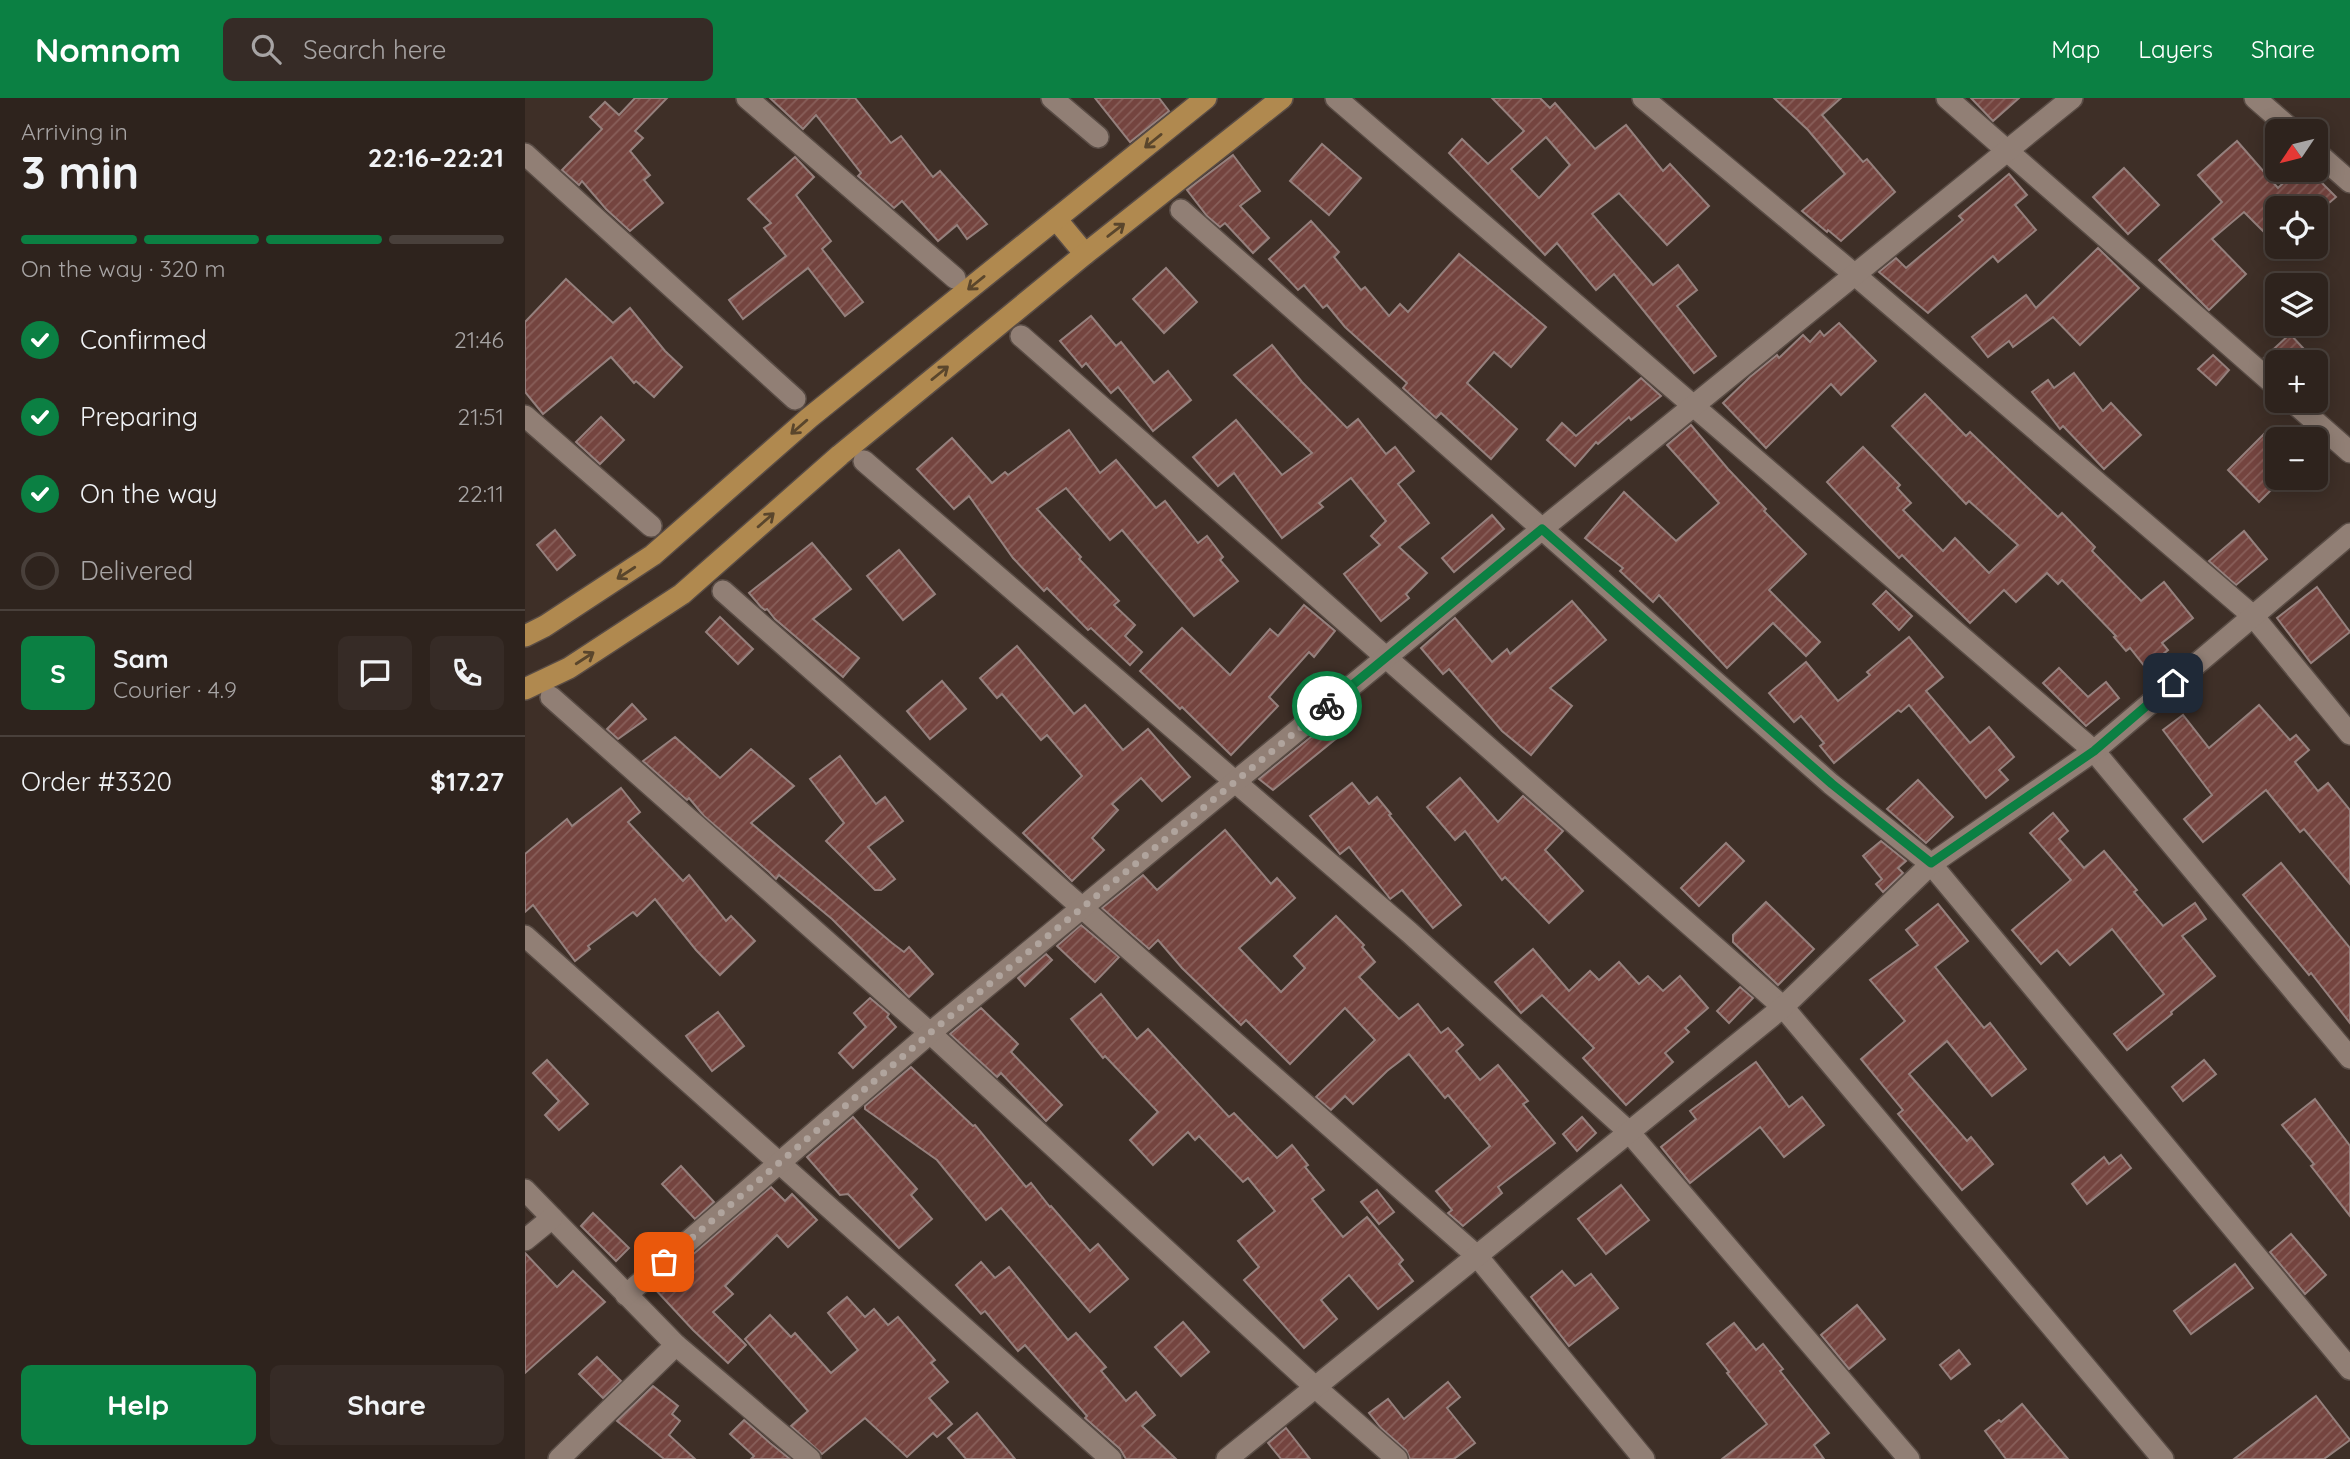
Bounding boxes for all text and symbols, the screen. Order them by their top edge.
search box [223,18,713,81]
text: Nomnom [35,29,181,70]
icon: search [247,30,285,68]
text: Search here [303,33,447,66]
text: Map [2051,34,2100,64]
text: Layers [2138,34,2213,64]
text: Share [2251,34,2315,64]
text: Arriving in [21,117,128,146]
north arrow [2265,119,2327,182]
map controls [2265,119,2328,490]
one-way arrow [1144,133,1163,148]
text: 22:16–22:21 [368,141,504,174]
text: 3 min [21,143,139,201]
button: locate [2265,196,2328,259]
one-way arrow [1106,222,1125,237]
text: On the way · 320 m [21,254,226,283]
button: layers [2265,273,2328,336]
one-way arrow [967,276,985,291]
icon: check [21,321,59,359]
text: Confirmed [80,323,207,356]
text: 21:46 [454,325,504,354]
button: + [2265,350,2328,413]
one-way arrow [930,366,948,381]
icon: check [21,398,59,436]
text: Preparing [80,400,198,433]
text: 21:51 [457,402,504,431]
one-way arrow [791,419,809,435]
button: − [2265,427,2328,490]
icon: check [21,475,59,513]
text: On the way [80,477,218,510]
text: 22:11 [457,479,504,508]
one-way arrow [757,512,775,528]
text: Delivered [80,554,193,587]
one-way arrow [616,567,636,581]
button: chat [338,636,412,710]
button: phone [430,636,504,710]
text: Sam [113,642,169,675]
one-way arrow [575,650,595,664]
pin [2143,653,2203,713]
text: S [50,657,66,690]
icon: home [2154,664,2192,702]
courier [1292,671,1362,741]
text: Courier · 4.9 [113,675,237,704]
icon: bike [1308,687,1346,725]
text: Order #3320 [21,765,172,798]
text: $17.27 [430,765,504,798]
pin [634,1232,694,1292]
icon: bag [645,1243,683,1281]
button: Help [21,1365,256,1445]
button: Share [270,1365,504,1445]

